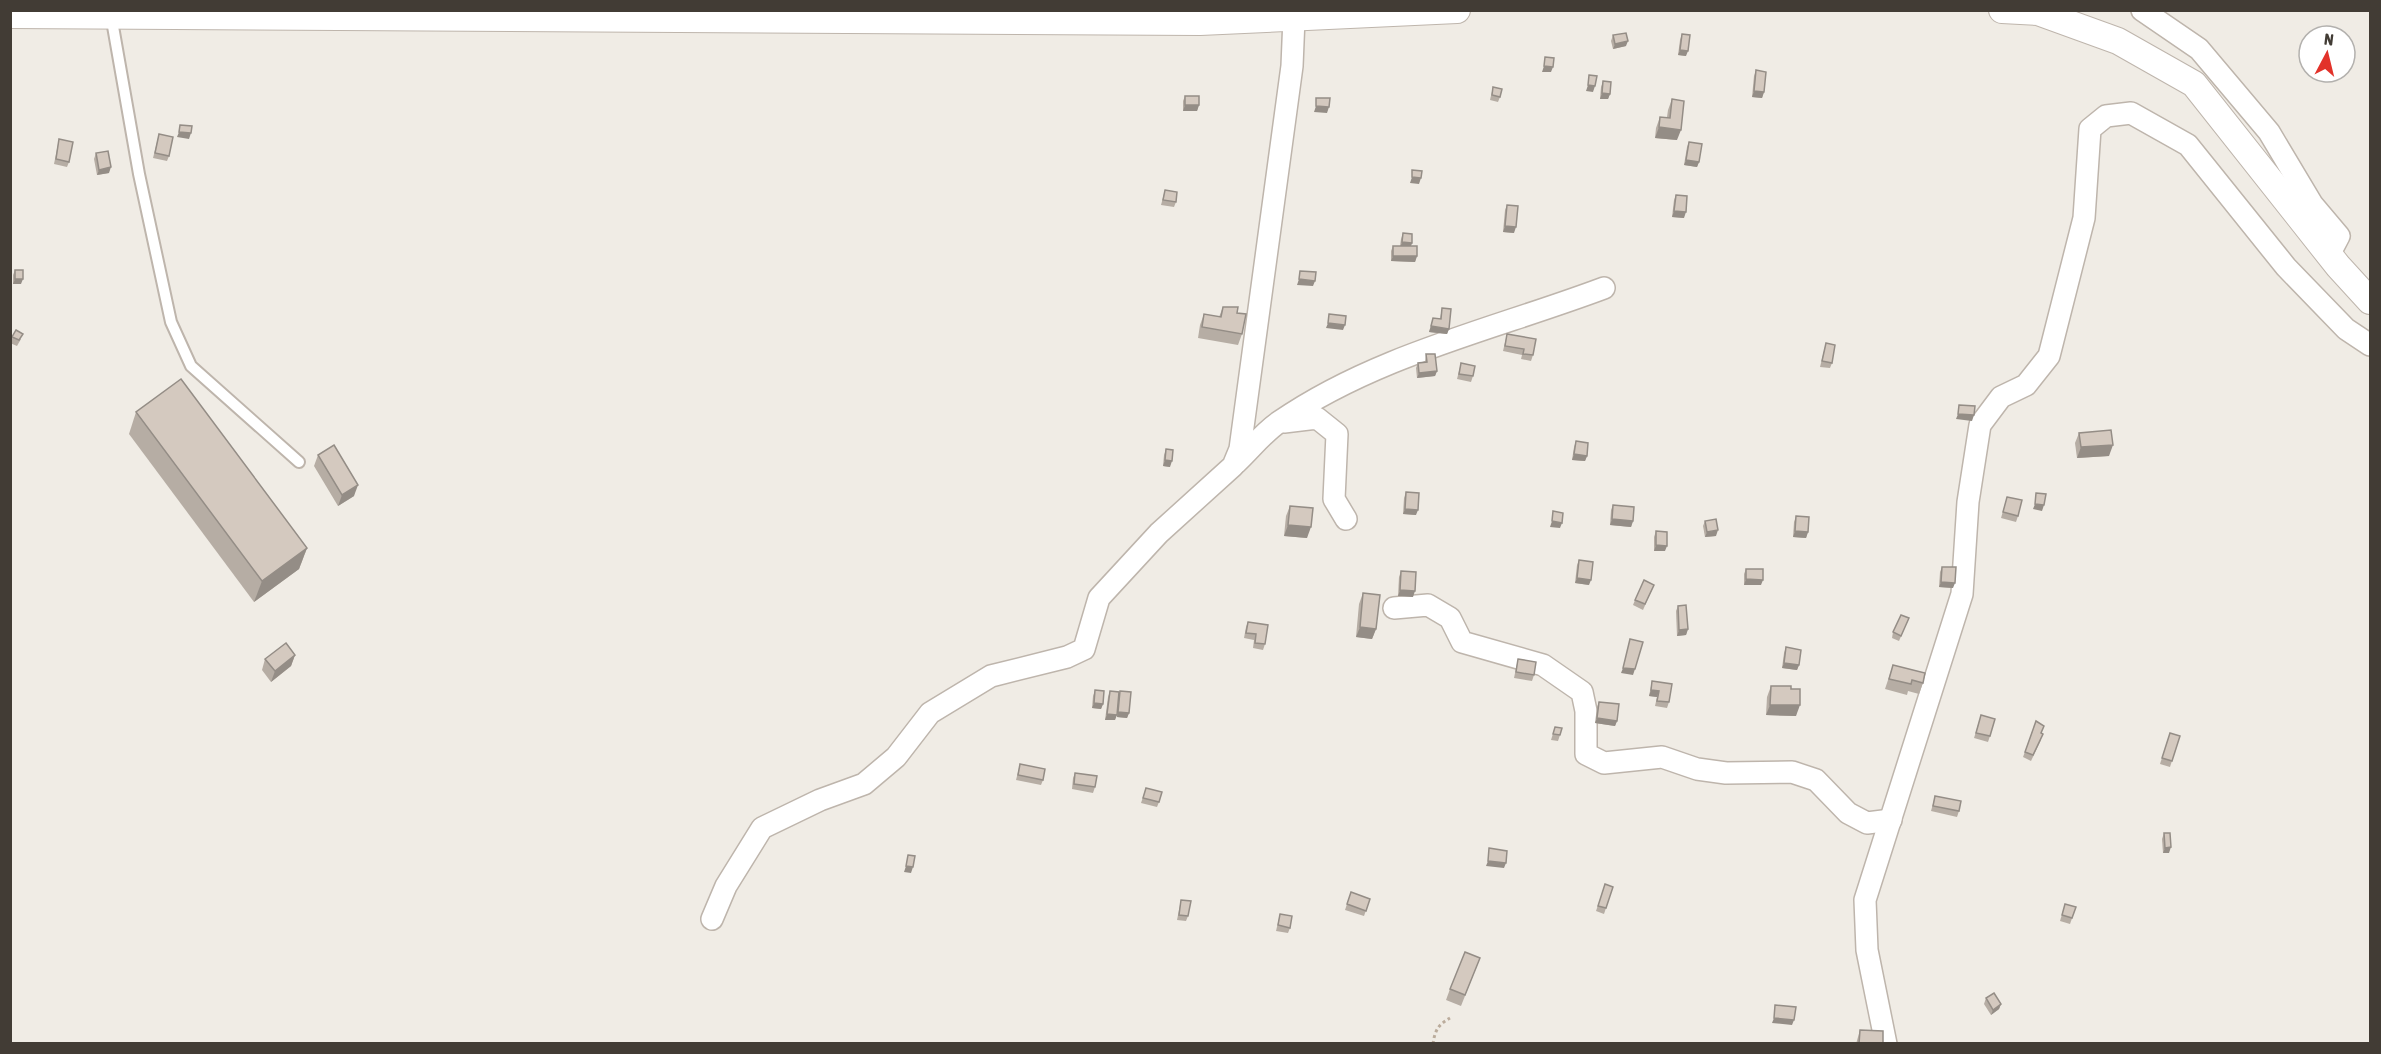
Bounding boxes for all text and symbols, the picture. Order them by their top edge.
north arrow [2297,24,2357,84]
text: N [2323,30,2335,49]

